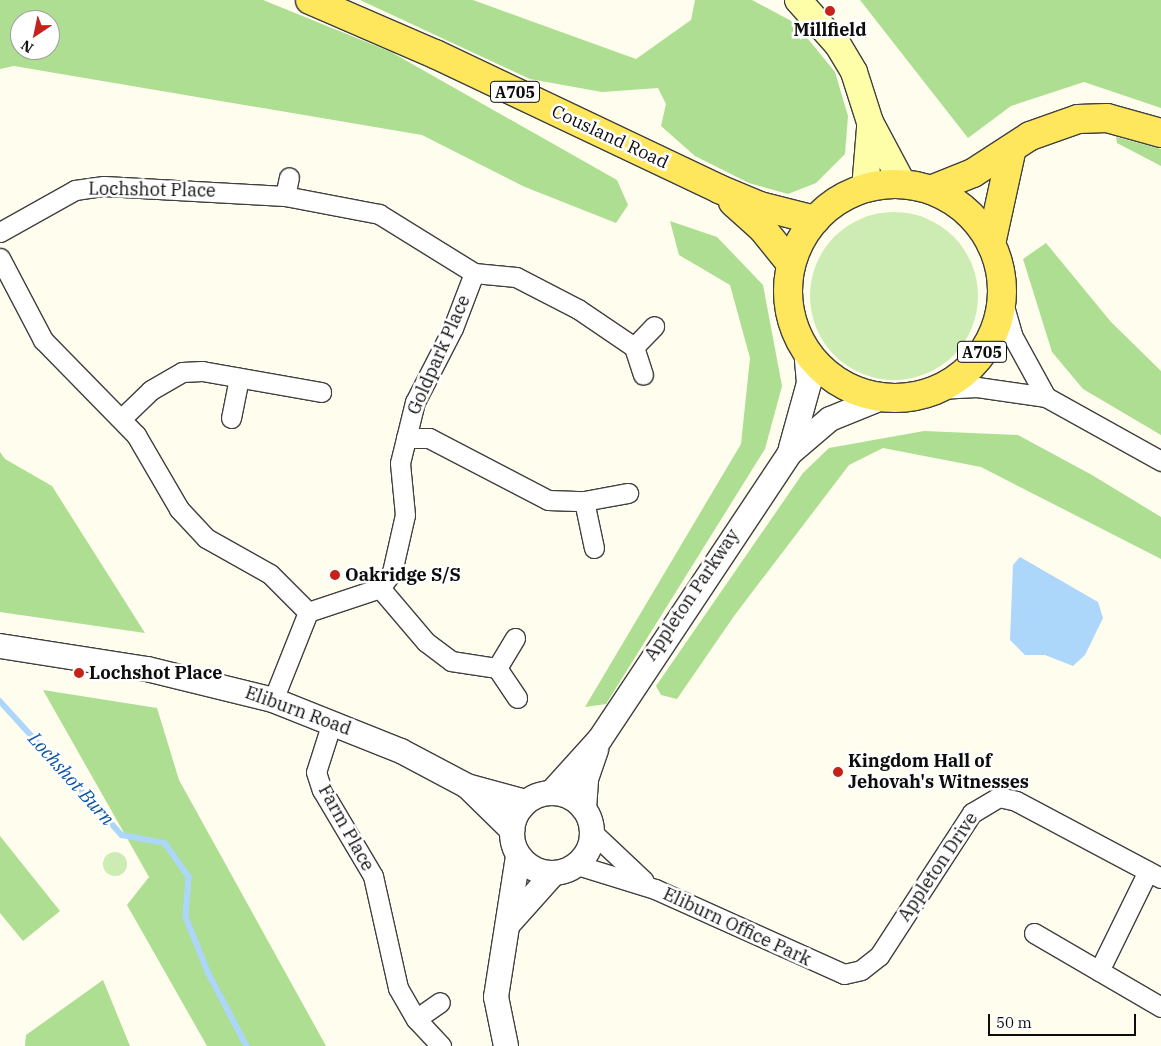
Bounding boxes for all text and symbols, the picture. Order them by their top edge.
marker: Millfield [824,5,836,17]
north arrow [10,10,60,60]
place label: Millfield [793,19,867,41]
text: N [18,36,37,57]
road number: A705 [490,78,540,105]
street label: Cousland Road [548,101,672,173]
street label: Lochshot Place [88,178,216,202]
street label: Goldpark Place [403,292,475,418]
road number: A705 [957,338,1007,366]
street label: Appleton Parkway [640,525,744,665]
place label: Oakridge S/S [345,564,461,586]
marker: Oakridge S/S [329,569,341,581]
place label: Lochshot Place [89,662,223,684]
marker: Lochshot Place [73,667,85,679]
street label: Eliburn Road [242,682,354,740]
water label: Lochshot Burn [23,728,119,830]
place label: Kingdom Hall of Jehovah's Witnesses [848,751,1029,794]
marker: Kingdom Hall of Jehovah's Witnesses [832,766,844,778]
street label: Farm Place [314,781,378,875]
street label: Appleton Drive [894,808,982,926]
street label: Eliburn Office Park [660,883,814,971]
scale bar [991,1004,1138,1036]
text: 50 m [996,1013,1032,1032]

